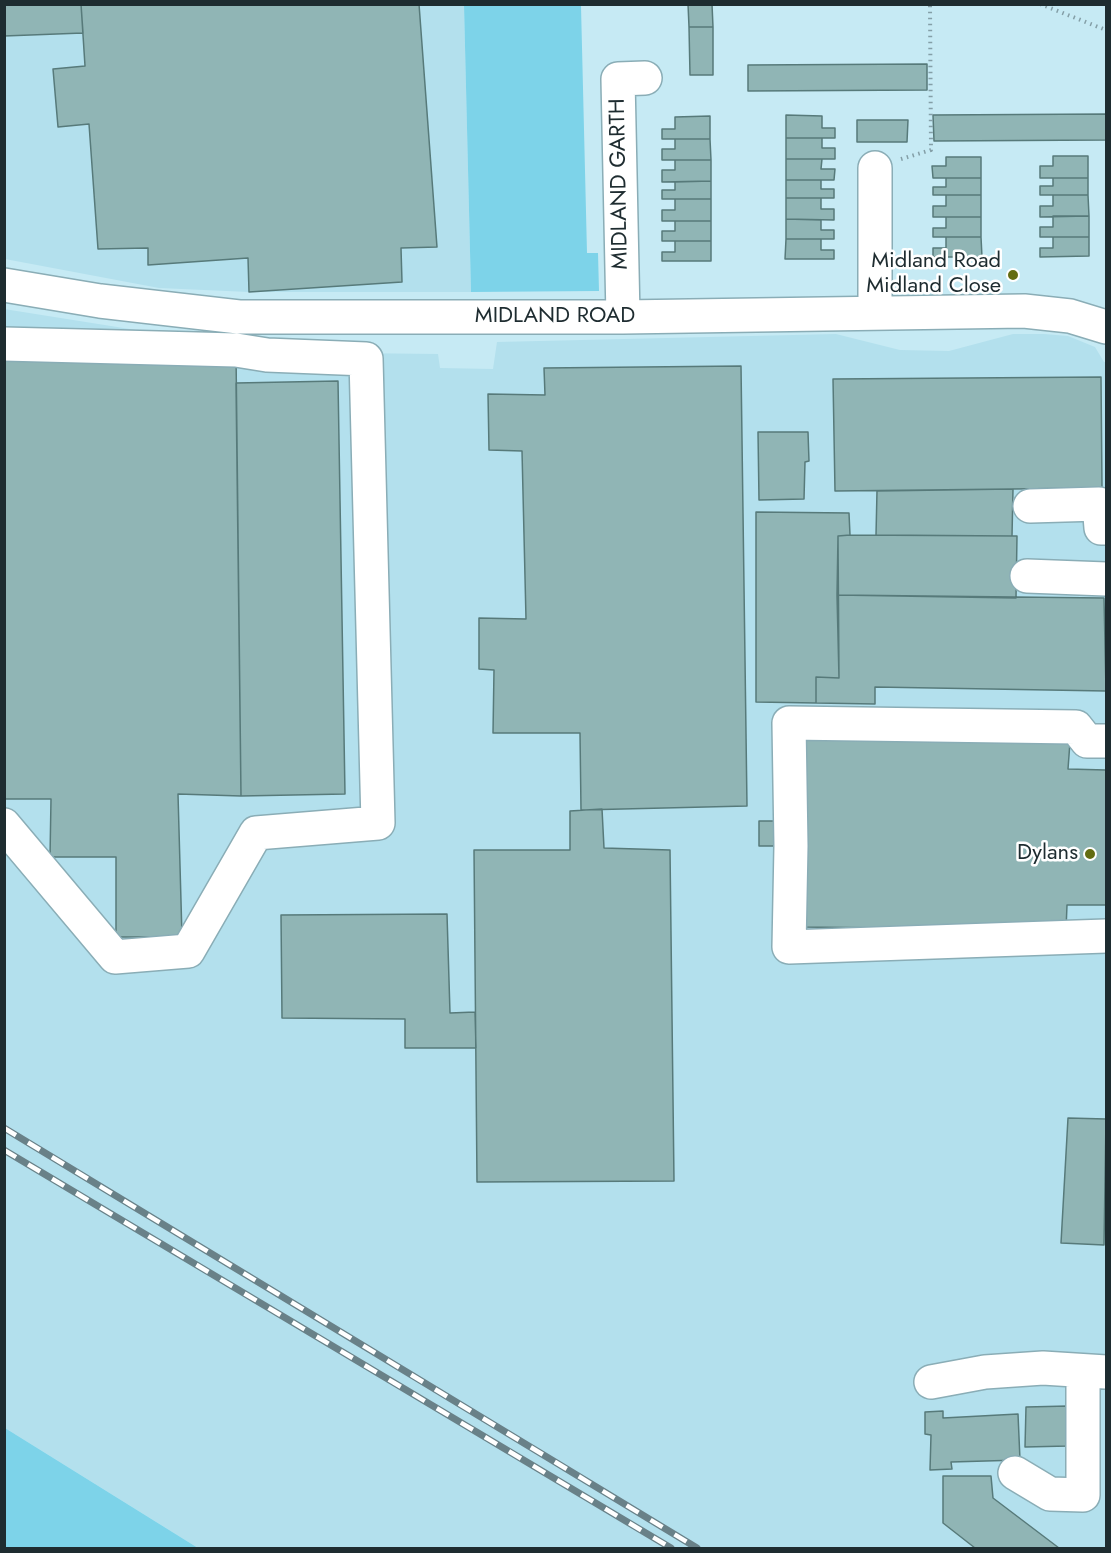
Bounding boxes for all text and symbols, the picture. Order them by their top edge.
street label: MIDLAND GARTH [605,98,635,270]
place label: Midland Road Midland Close [866,249,1001,300]
marker: Midland Road Midland Close [1006,268,1020,282]
street label: MIDLAND ROAD [475,304,635,330]
place label: Dylans [1017,841,1078,867]
marker: Dylans [1083,847,1097,861]

